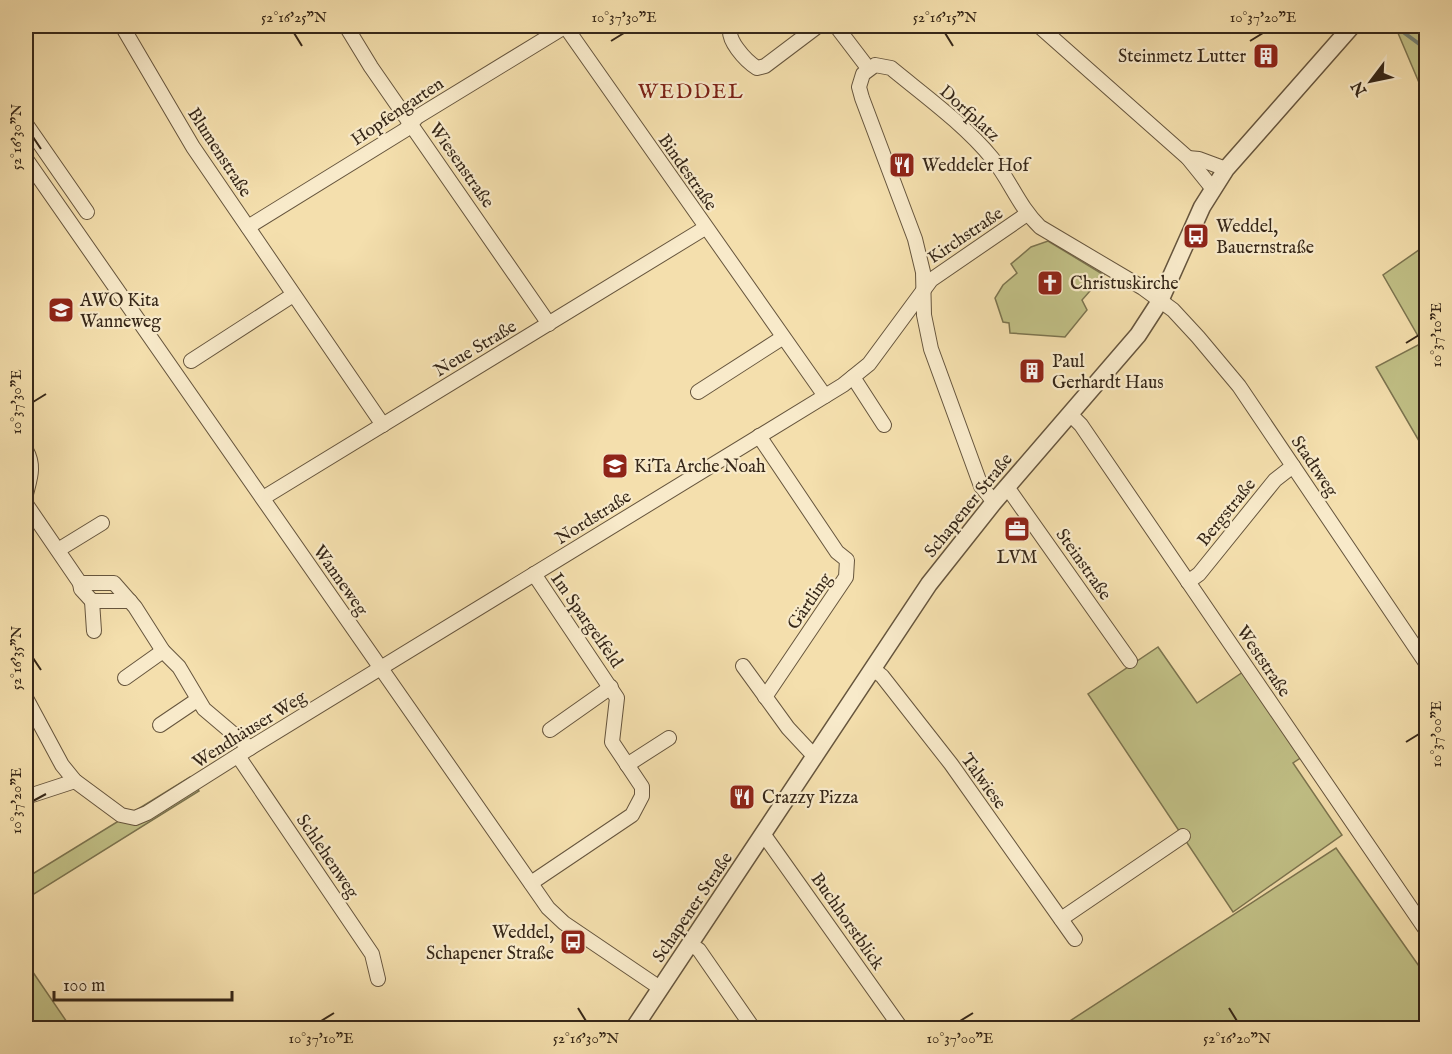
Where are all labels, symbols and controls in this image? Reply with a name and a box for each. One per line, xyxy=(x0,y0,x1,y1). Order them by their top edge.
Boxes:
text: 52°16'25"N xyxy=(261,8,327,27)
text: 10°37'30"E xyxy=(591,8,657,27)
text: 52°16'15"N xyxy=(913,8,977,27)
text: 10°37'20"E xyxy=(1230,8,1296,27)
building icon: Steinmetz Lutter xyxy=(1251,41,1281,71)
place label: Steinmetz Lutter xyxy=(1118,46,1246,69)
north arrow xyxy=(1341,51,1401,111)
street label: Hopfengarten xyxy=(347,73,449,152)
text: N xyxy=(1348,77,1373,100)
district label: WEDDEL xyxy=(638,79,744,106)
street label: Dorfplatz xyxy=(934,81,1004,147)
text: 52°16'30"N xyxy=(7,104,26,170)
street label: Blumenstraße xyxy=(181,104,256,202)
street label: Wiesenstraße xyxy=(423,119,499,213)
street label: Bindestraße xyxy=(652,130,722,216)
restaurant icon: Weddeler Hof xyxy=(887,150,917,180)
place label: Weddeler Hof xyxy=(922,155,1032,178)
street label: Kirchstraße xyxy=(924,203,1008,270)
place label: Weddel, Bauernstraße xyxy=(1216,216,1314,260)
bus stop icon: Weddel, Bauernstraße xyxy=(1181,221,1211,251)
church icon: Christuskirche xyxy=(1035,268,1065,298)
place label: Christuskirche xyxy=(1070,273,1179,296)
place label: AWO Kita Wanneweg xyxy=(79,290,161,334)
school or university icon: AWO Kita Wanneweg xyxy=(46,295,76,325)
text: 10°37'10"E xyxy=(1427,302,1446,368)
street label: Neue Straße xyxy=(430,316,521,383)
place label: Paul Gerhardt Haus xyxy=(1052,351,1164,395)
building icon: Paul Gerhardt Haus xyxy=(1017,356,1047,386)
text: 10°37'30"E xyxy=(7,369,26,435)
street label: Stadtweg xyxy=(1285,432,1343,502)
street label: Schapener Straße xyxy=(920,449,1018,563)
school or university icon: KiTa Arche Noah xyxy=(600,451,630,481)
place label: KiTa Arche Noah xyxy=(634,456,766,479)
street label: Bergstraße xyxy=(1193,474,1262,552)
street label: Nordstraße xyxy=(552,486,636,551)
office icon: LVM xyxy=(1002,514,1032,544)
street label: Steinstraße xyxy=(1050,524,1116,605)
street label: Wanneweg xyxy=(307,541,373,621)
place label: LVM xyxy=(996,547,1038,570)
street label: Im Spargelfeld xyxy=(544,569,627,673)
street label: Gärtling xyxy=(783,569,838,635)
street label: Weststraße xyxy=(1230,622,1295,702)
text: 52°16'35"N xyxy=(7,626,26,690)
street label: Wendhäuser Weg xyxy=(189,686,311,774)
text: 10°37'00"E xyxy=(1427,701,1446,767)
street label: Talwiese xyxy=(955,749,1011,814)
text: 10°37'20"E xyxy=(7,768,26,834)
restaurant icon: Crazzy Pizza xyxy=(727,782,757,812)
place label: Crazzy Pizza xyxy=(762,787,859,810)
street label: Schlehenweg xyxy=(290,810,363,904)
street label: Schapener Straße xyxy=(648,848,739,967)
street label: Buchhorstblick xyxy=(805,869,889,975)
place label: Weddel, Schapener Straße xyxy=(426,922,554,966)
bus stop icon: Weddel, Schapener Straße xyxy=(558,927,588,957)
scale bar xyxy=(54,964,232,1002)
text: 100 m xyxy=(63,975,105,998)
text: 10°37'10"E xyxy=(288,1029,354,1048)
text: 52°16'30"N xyxy=(553,1029,619,1048)
text: 10°37'00"E xyxy=(927,1029,993,1048)
text: 52°16'20"N xyxy=(1203,1029,1271,1048)

